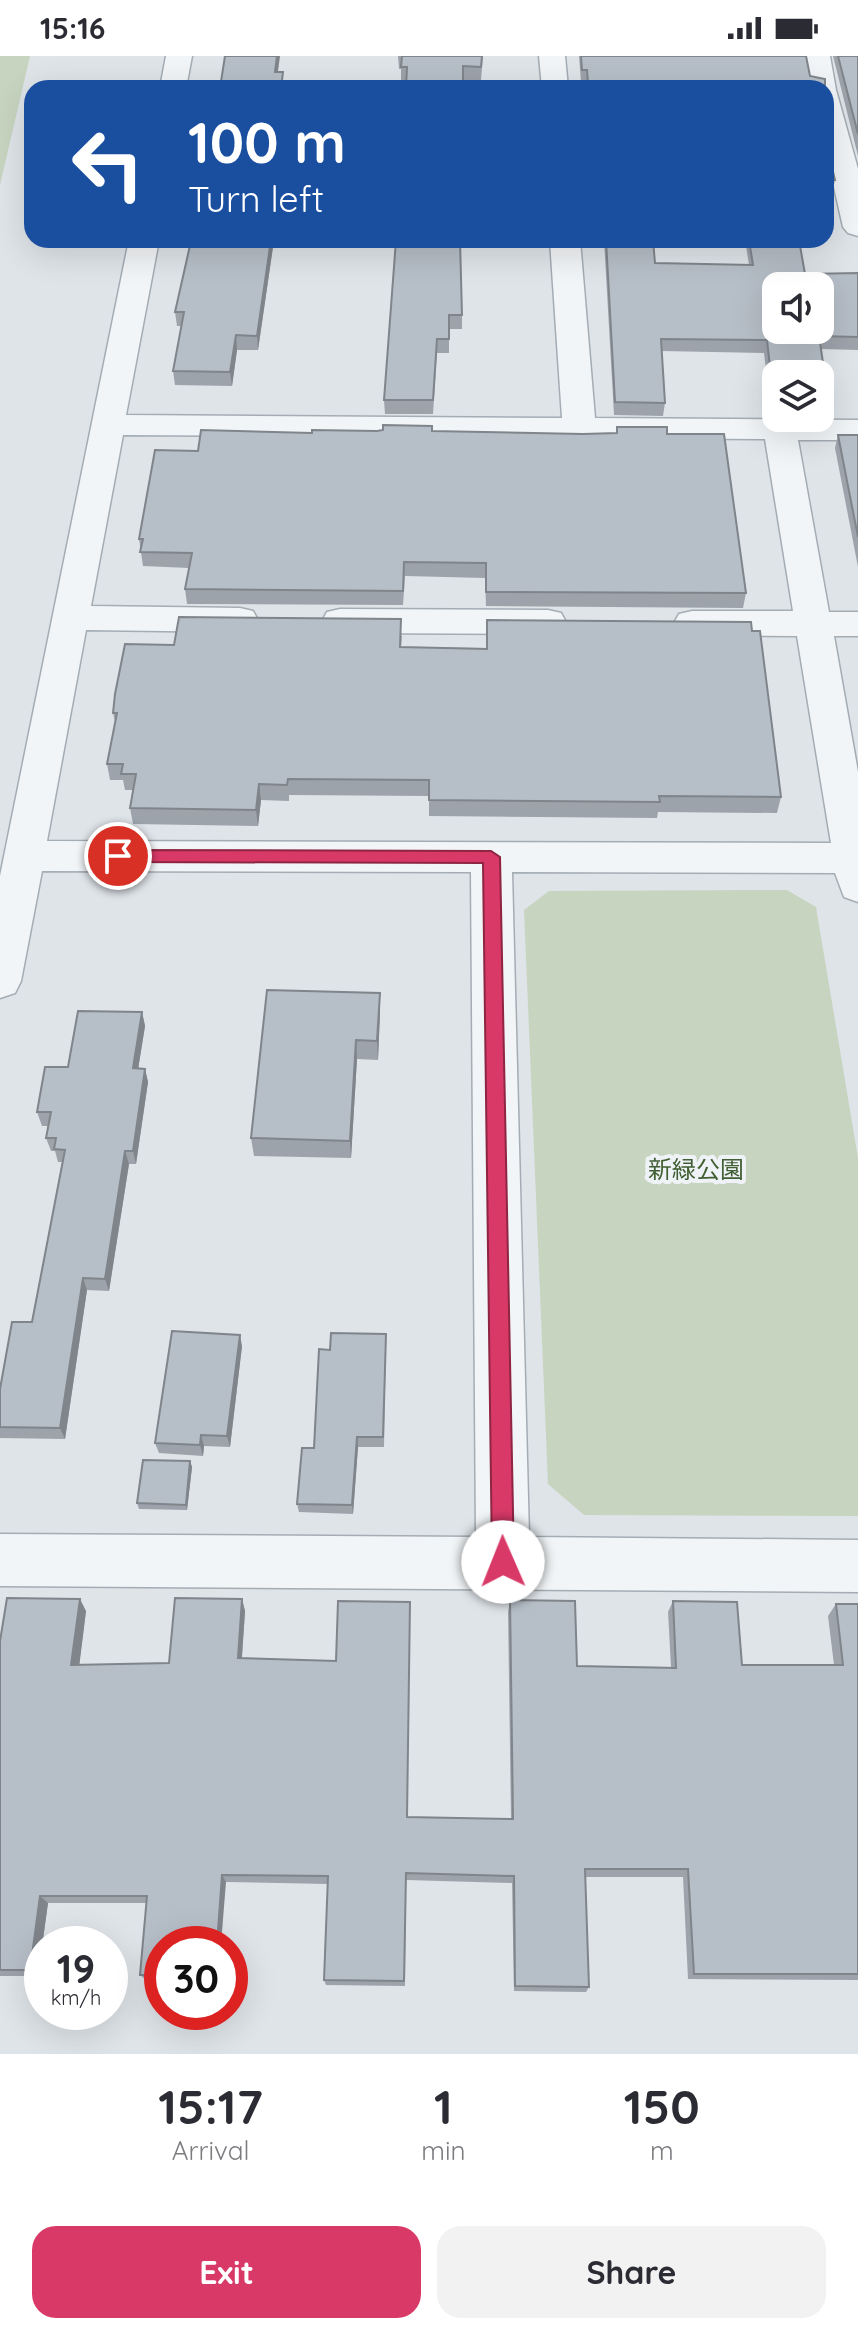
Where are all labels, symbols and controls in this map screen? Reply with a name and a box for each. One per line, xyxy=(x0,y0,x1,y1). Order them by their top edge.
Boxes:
text: 15:16 xyxy=(40,9,105,47)
text: 100 m xyxy=(188,107,346,177)
icon: left xyxy=(56,112,160,216)
text: Turn left xyxy=(188,176,324,221)
map controls xyxy=(762,272,834,432)
button: sound xyxy=(762,272,834,344)
button: layers xyxy=(762,360,834,432)
pin xyxy=(84,822,152,890)
icon: arrive xyxy=(96,834,140,878)
park label: 新緑公園 xyxy=(648,1154,744,1184)
position arrow xyxy=(461,1520,545,1604)
speed limit sign: 30 xyxy=(144,1926,248,2030)
text: 19 xyxy=(57,1943,95,1993)
text: km/h xyxy=(51,1985,101,2010)
text: 15:17 xyxy=(158,2076,263,2136)
text: 1 xyxy=(434,2076,453,2136)
text: 150 xyxy=(624,2076,700,2136)
text: Arrival xyxy=(172,2134,250,2167)
text: min xyxy=(421,2134,465,2167)
text: m xyxy=(650,2134,674,2167)
button: Exit xyxy=(32,2226,421,2318)
button: Share xyxy=(437,2226,826,2318)

